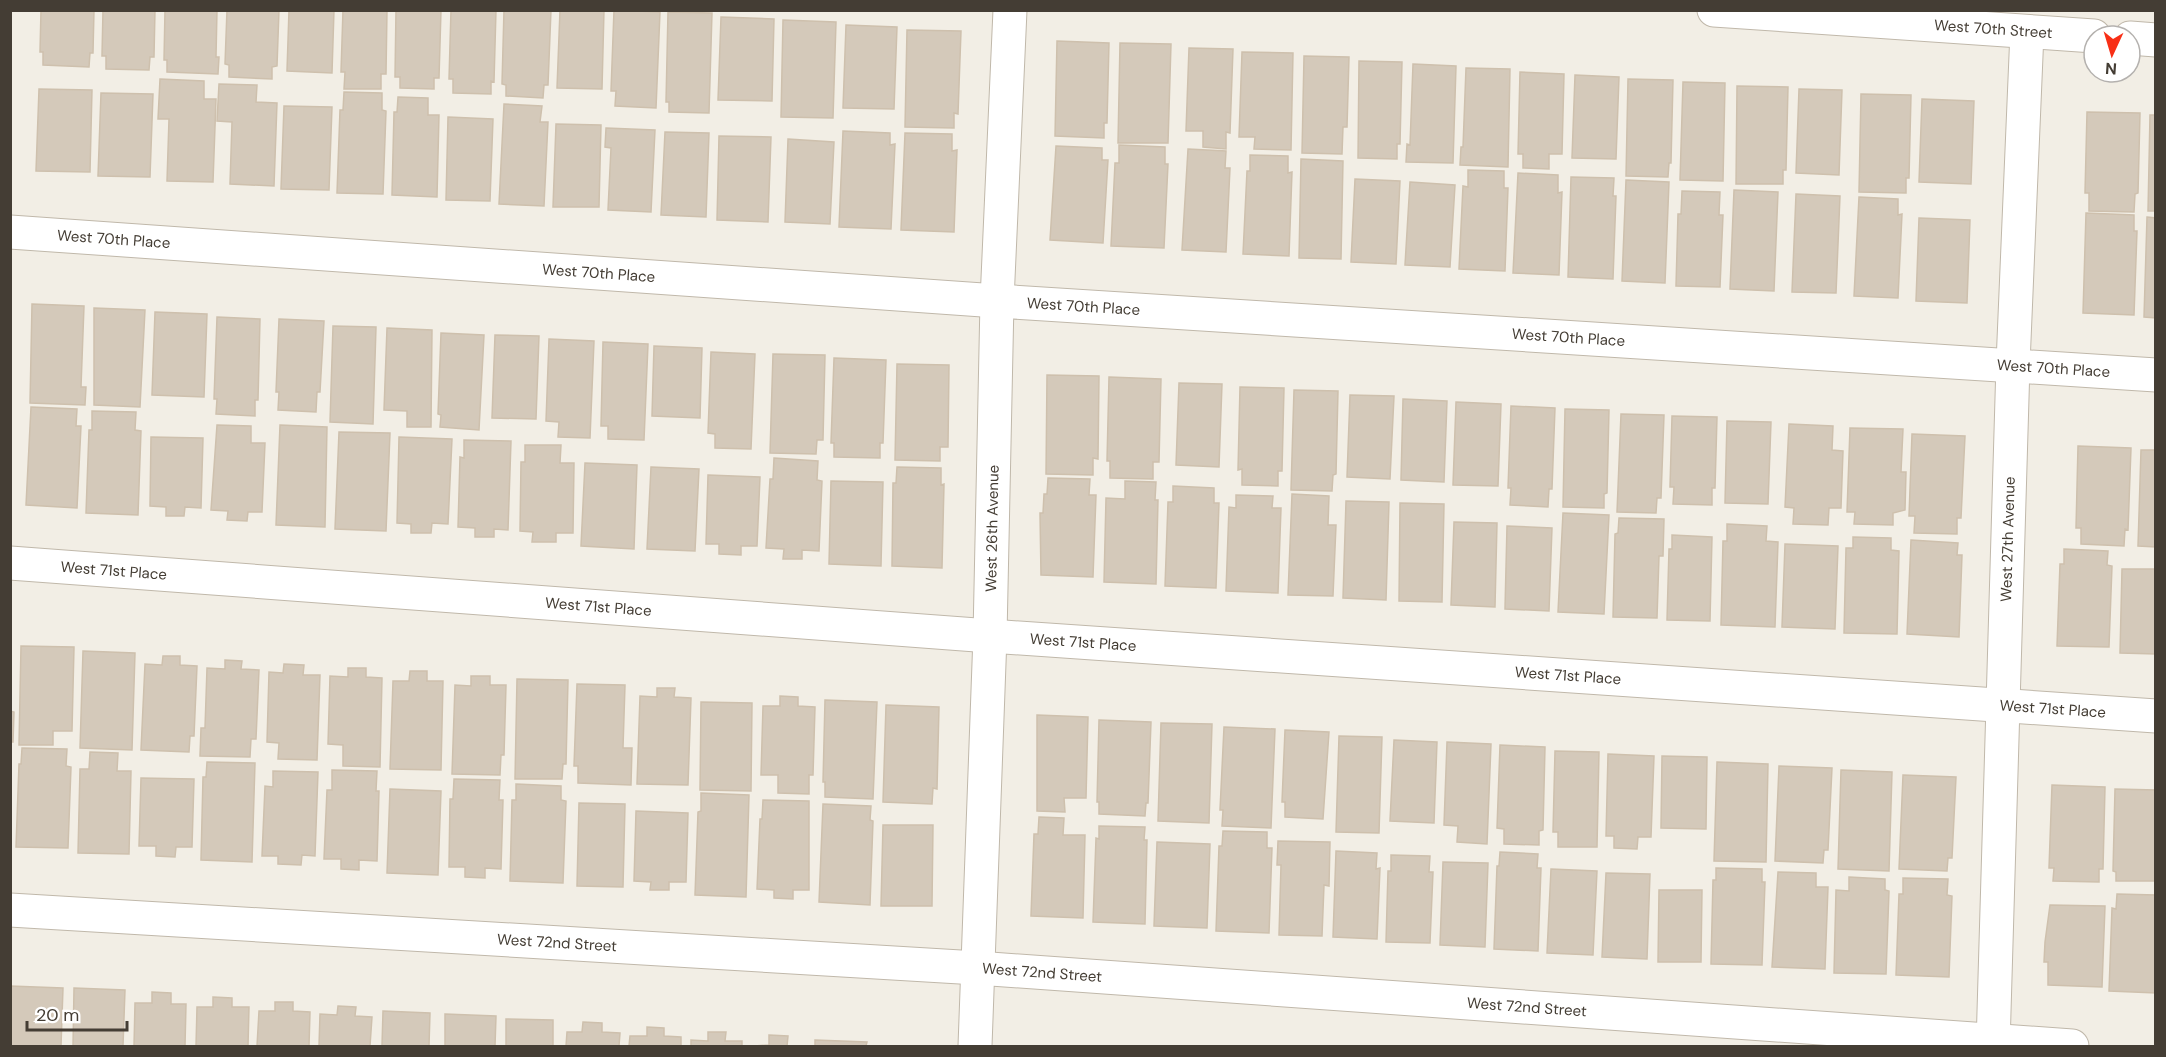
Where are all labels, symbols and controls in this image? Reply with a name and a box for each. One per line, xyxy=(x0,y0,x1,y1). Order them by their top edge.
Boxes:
street label: West 70th Street xyxy=(1934,15,2053,43)
north arrow xyxy=(2082,24,2142,84)
text: N xyxy=(2104,58,2118,79)
street label: West 70th Place xyxy=(57,225,171,253)
street label: West 70th Place xyxy=(541,259,656,287)
street label: West 70th Place xyxy=(1026,293,1141,320)
street label: West 70th Place xyxy=(1511,324,1626,351)
street label: West 70th Place xyxy=(1996,355,2111,382)
street label: West 26th Avenue xyxy=(981,465,1004,592)
street label: West 27th Avenue xyxy=(1996,476,2020,602)
street label: West 71st Place xyxy=(60,557,168,585)
street label: West 71st Place xyxy=(544,593,652,621)
street label: West 71st Place xyxy=(1029,629,1137,656)
street label: West 71st Place xyxy=(1514,662,1622,689)
street label: West 71st Place xyxy=(1999,695,2107,723)
street label: West 72nd Street xyxy=(496,929,618,956)
street label: West 72nd Street xyxy=(981,958,1103,987)
street label: West 72nd Street xyxy=(1466,993,1588,1021)
scale bar xyxy=(27,994,128,1032)
text: 20 m xyxy=(36,1003,79,1027)

